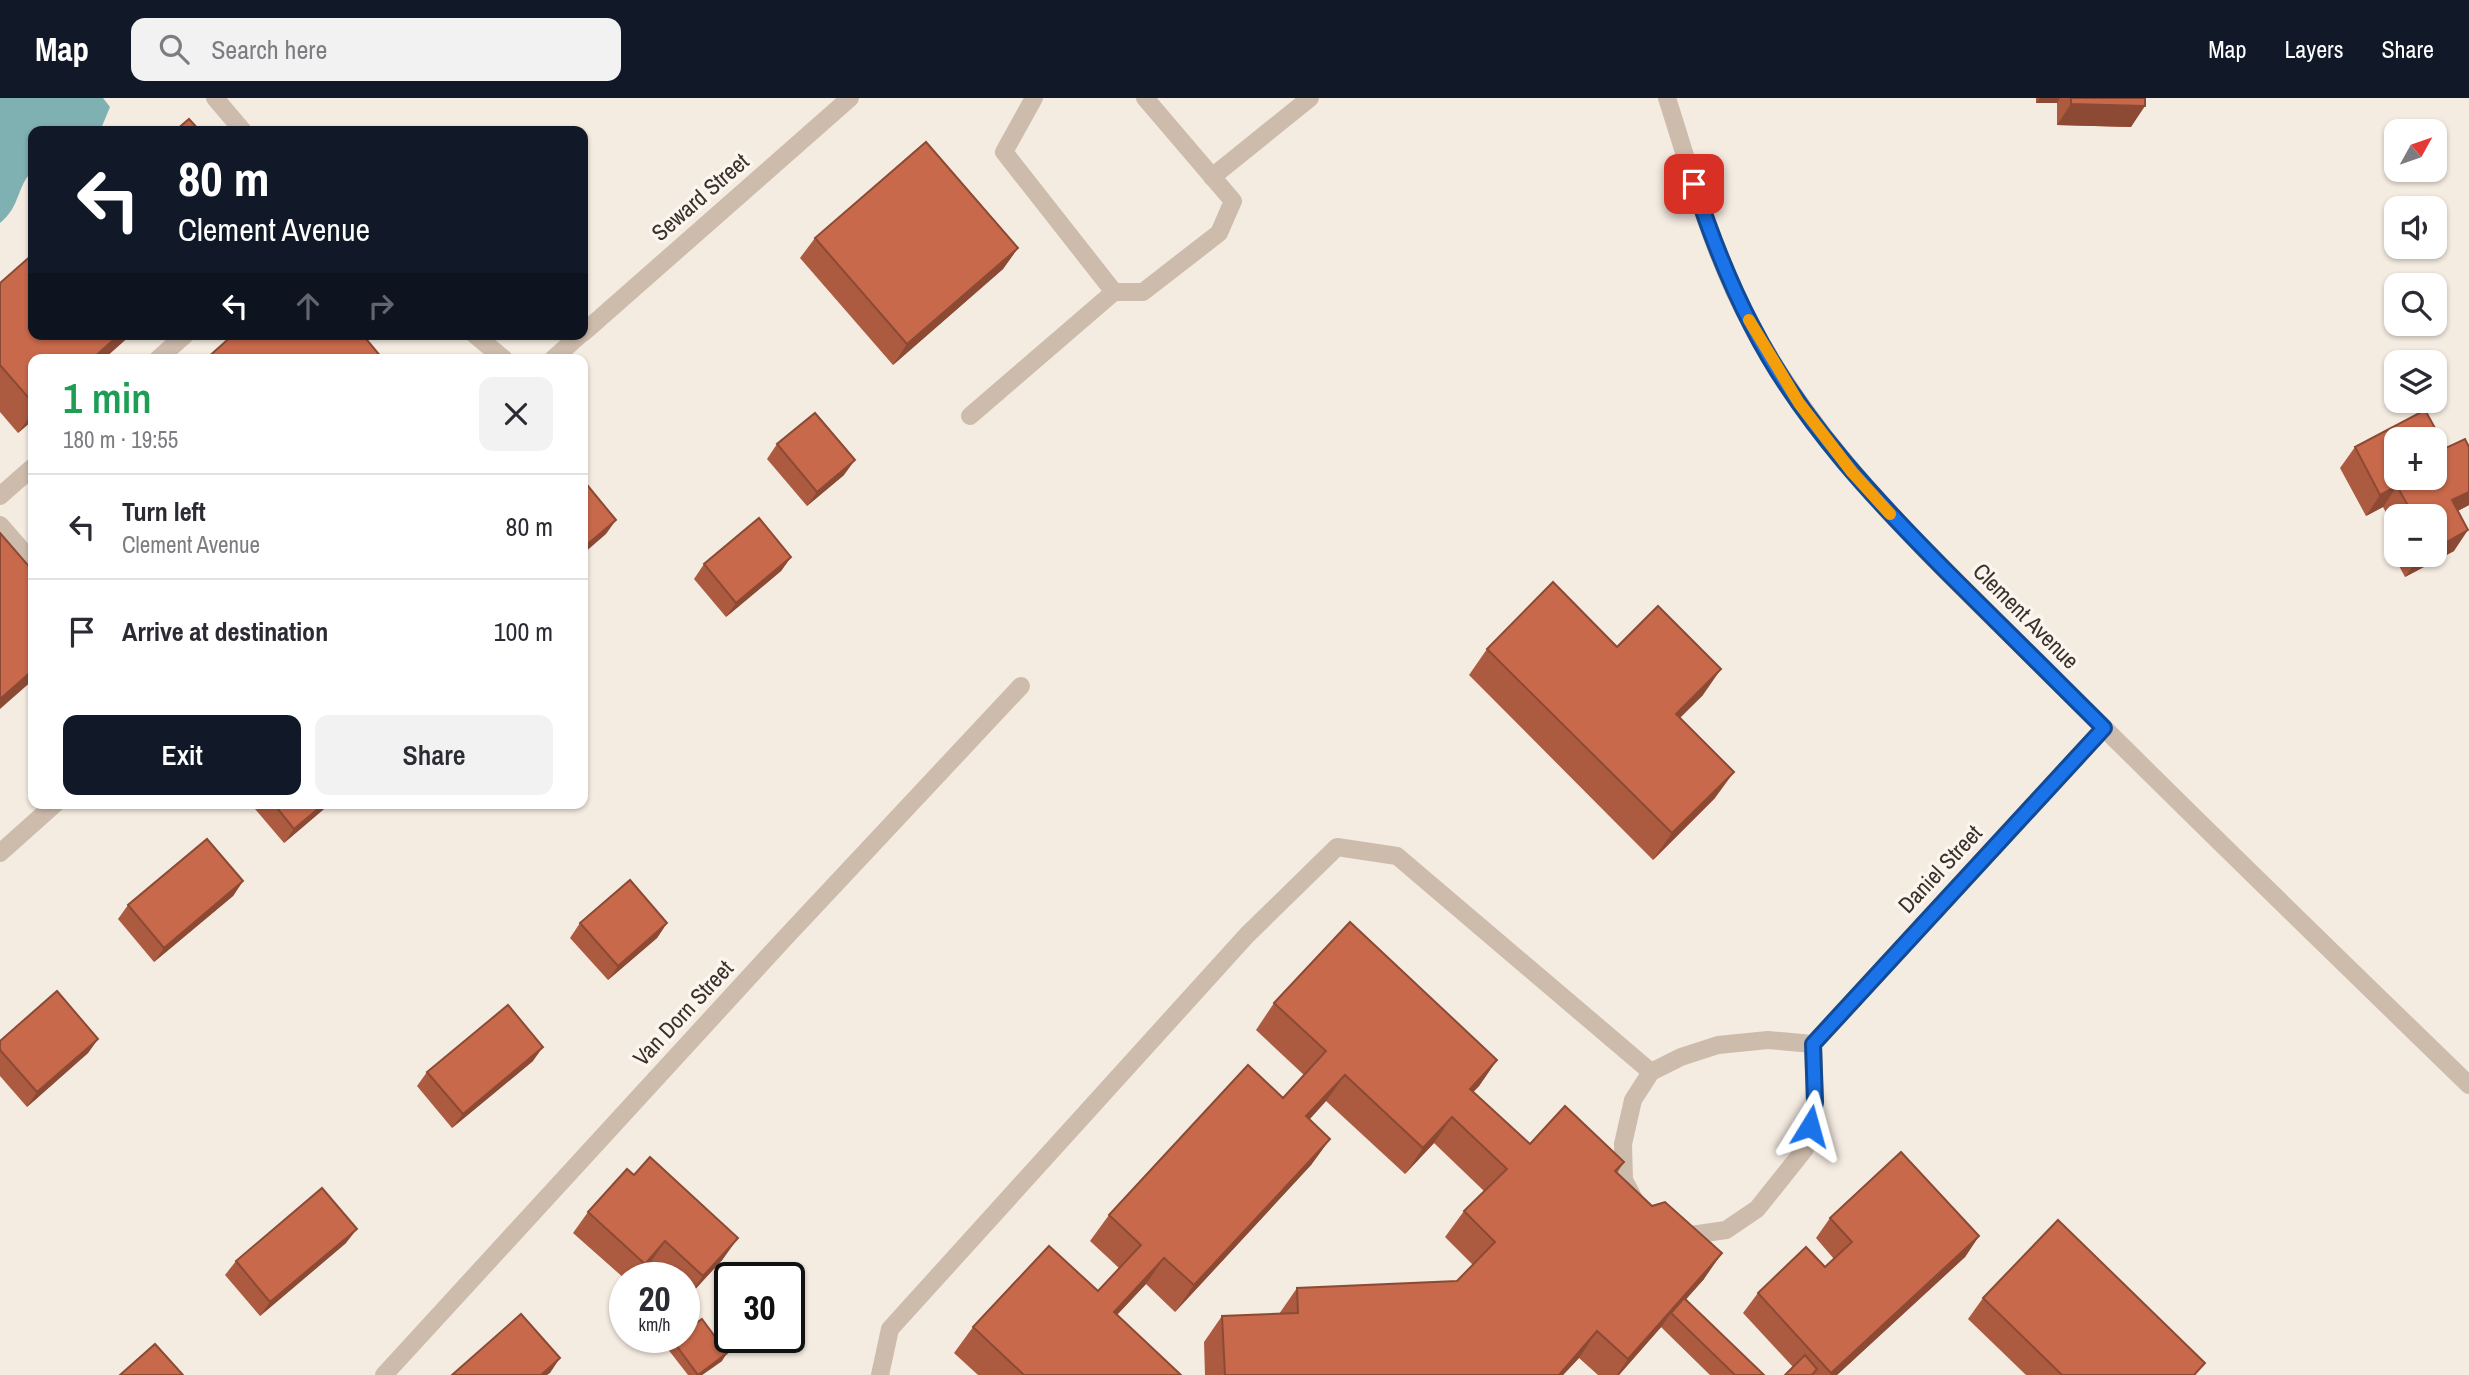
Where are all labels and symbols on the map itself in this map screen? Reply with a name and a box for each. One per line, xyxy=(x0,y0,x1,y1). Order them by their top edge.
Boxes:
north arrow xyxy=(2384,119,2446,182)
street label: Seward Street xyxy=(644,146,755,248)
pin xyxy=(1664,154,1724,214)
street label: Clement Avenue xyxy=(1967,556,2086,675)
street label: Daniel Street xyxy=(1891,818,1989,919)
street label: Van Dorn Street xyxy=(626,953,740,1072)
position arrow xyxy=(1773,1089,1847,1163)
speed limit sign: 30 xyxy=(714,1262,805,1353)

